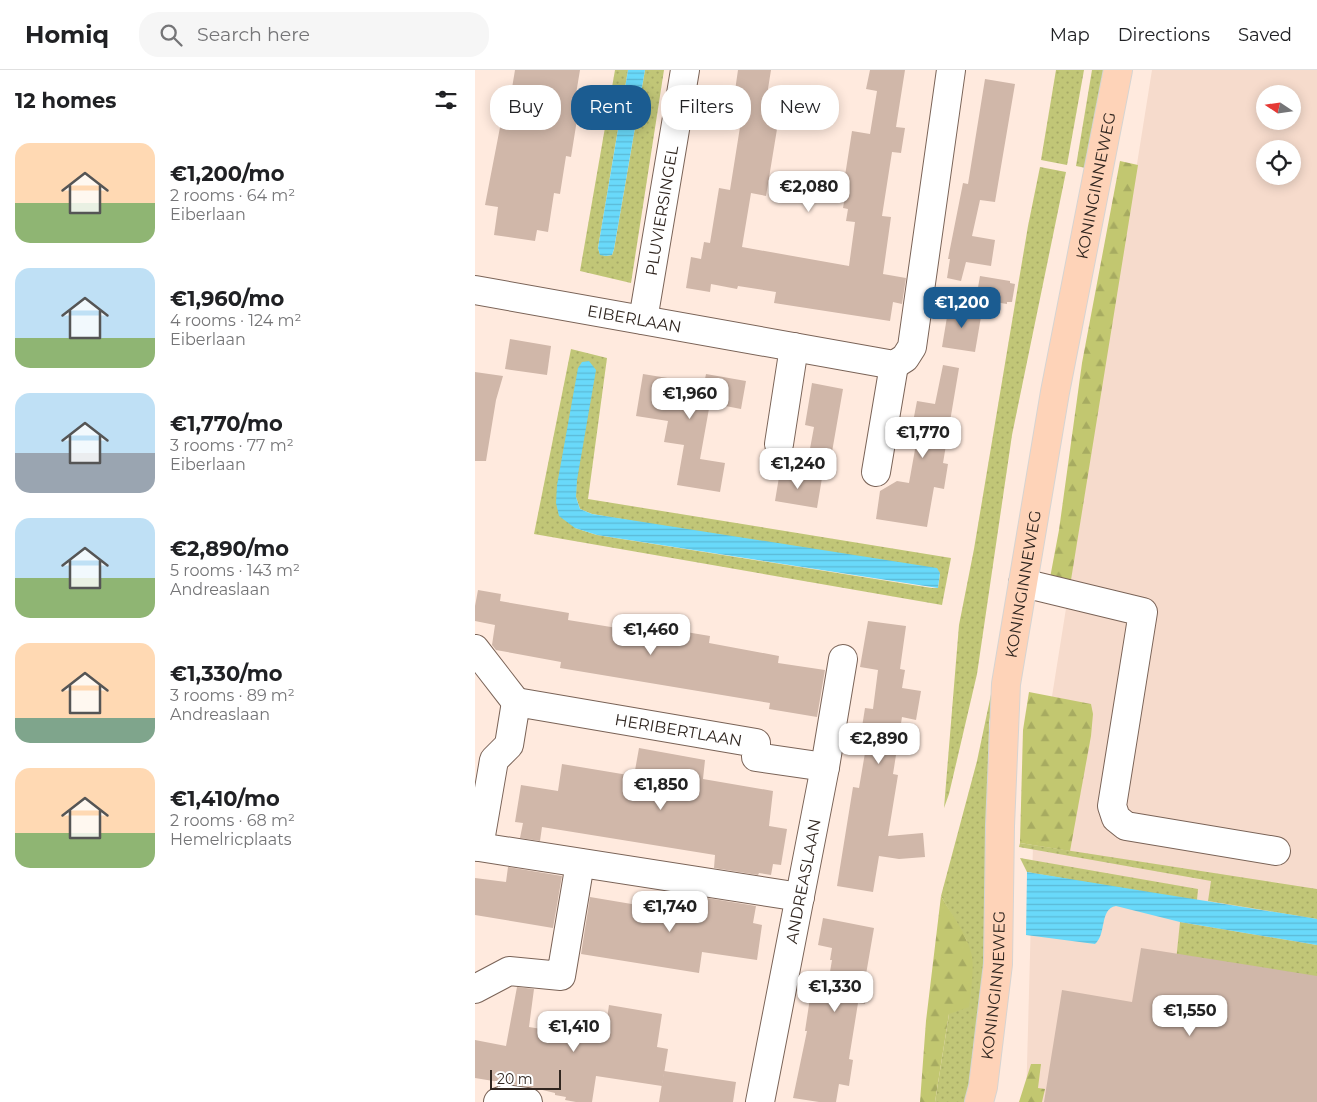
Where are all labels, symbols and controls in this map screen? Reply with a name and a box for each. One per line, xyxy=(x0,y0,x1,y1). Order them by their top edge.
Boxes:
search box xyxy=(139,12,489,57)
text: Homiq xyxy=(25,20,109,49)
icon: search xyxy=(157,21,185,49)
text: Search here xyxy=(197,23,310,46)
text: Map xyxy=(1050,24,1090,46)
text: Directions xyxy=(1118,24,1210,46)
text: Saved xyxy=(1238,24,1292,46)
chip: Buy xyxy=(490,85,561,130)
chip: Rent xyxy=(571,85,651,130)
chip: Filters xyxy=(661,85,751,130)
chip: New xyxy=(761,85,839,130)
north arrow xyxy=(1256,85,1301,130)
map controls xyxy=(1256,85,1301,185)
icon: filters xyxy=(432,86,460,114)
text: 12 homes xyxy=(15,88,116,113)
street label: KONINGINNEWEG xyxy=(1072,111,1120,261)
button: locate xyxy=(1256,140,1301,185)
street label: PLUVIERSINGEL xyxy=(642,144,682,277)
text: €1,200/mo xyxy=(170,161,284,186)
icon: home xyxy=(55,163,115,223)
pin: €2,080 xyxy=(768,170,850,213)
text: €2,080 xyxy=(780,177,838,196)
text: 2 rooms · 64 m² xyxy=(170,186,295,205)
text: Eiberlaan xyxy=(170,205,246,224)
text: €1,960/mo xyxy=(170,286,284,311)
pin: €1,200 xyxy=(921,286,1003,329)
icon: home xyxy=(55,288,115,348)
text: €1,200 xyxy=(935,293,989,312)
street label: EIBERLAAN xyxy=(586,301,683,337)
text: 4 rooms · 124 m² xyxy=(170,311,301,330)
text: Eiberlaan xyxy=(170,330,246,349)
pin: €1,960 xyxy=(649,378,731,420)
text: €1,960 xyxy=(663,384,717,403)
text: €1,770/mo xyxy=(170,411,283,436)
icon: home xyxy=(55,413,115,473)
pin: €1,770 xyxy=(882,416,964,459)
text: €1,770 xyxy=(896,423,950,442)
text: 3 rooms · 77 m² xyxy=(170,436,294,455)
pin: €1,240 xyxy=(757,448,839,490)
text: €1,240 xyxy=(771,454,825,473)
text: Eiberlaan xyxy=(170,455,246,474)
street label: KONINGINNEWEG xyxy=(1002,509,1045,659)
text: €2,890/mo xyxy=(170,536,289,561)
icon: home xyxy=(55,538,115,598)
text: 5 rooms · 143 m² xyxy=(170,561,300,580)
text: Andreaslaan xyxy=(170,580,270,599)
pin: €1,460 xyxy=(610,614,692,656)
text: €1,460 xyxy=(623,620,679,639)
text: €1,330/mo xyxy=(170,661,283,686)
icon: home xyxy=(55,663,115,723)
text: 3 rooms · 89 m² xyxy=(170,686,295,705)
text: Andreaslaan xyxy=(170,705,270,724)
street label: HERIBERTLAAN xyxy=(613,710,744,751)
pin: €2,890 xyxy=(838,722,920,765)
text: €2,890 xyxy=(850,729,908,748)
pin: €1,850 xyxy=(620,768,702,811)
text: €1,850 xyxy=(634,775,688,794)
text: €1,410/mo xyxy=(170,786,280,811)
icon: home xyxy=(55,788,115,848)
text: 2 rooms · 68 m² xyxy=(170,811,295,830)
street label: ANDREASLAAN xyxy=(782,817,825,945)
text: Hemelricplaats xyxy=(170,830,292,849)
pin: €1,740 xyxy=(629,890,711,933)
text: €1,740 xyxy=(643,897,697,916)
street label: KONINGINNEWEG xyxy=(977,911,1009,1061)
pin: €1,330 xyxy=(794,970,876,1013)
text: €1,330 xyxy=(808,977,862,996)
pin: €1,550 xyxy=(1149,994,1231,1037)
text: €1,550 xyxy=(1163,1001,1217,1020)
pin: €1,410 xyxy=(533,1010,615,1053)
text: €1,410 xyxy=(548,1017,600,1036)
scale bar xyxy=(490,1067,561,1090)
text: 20 m xyxy=(497,1070,533,1088)

